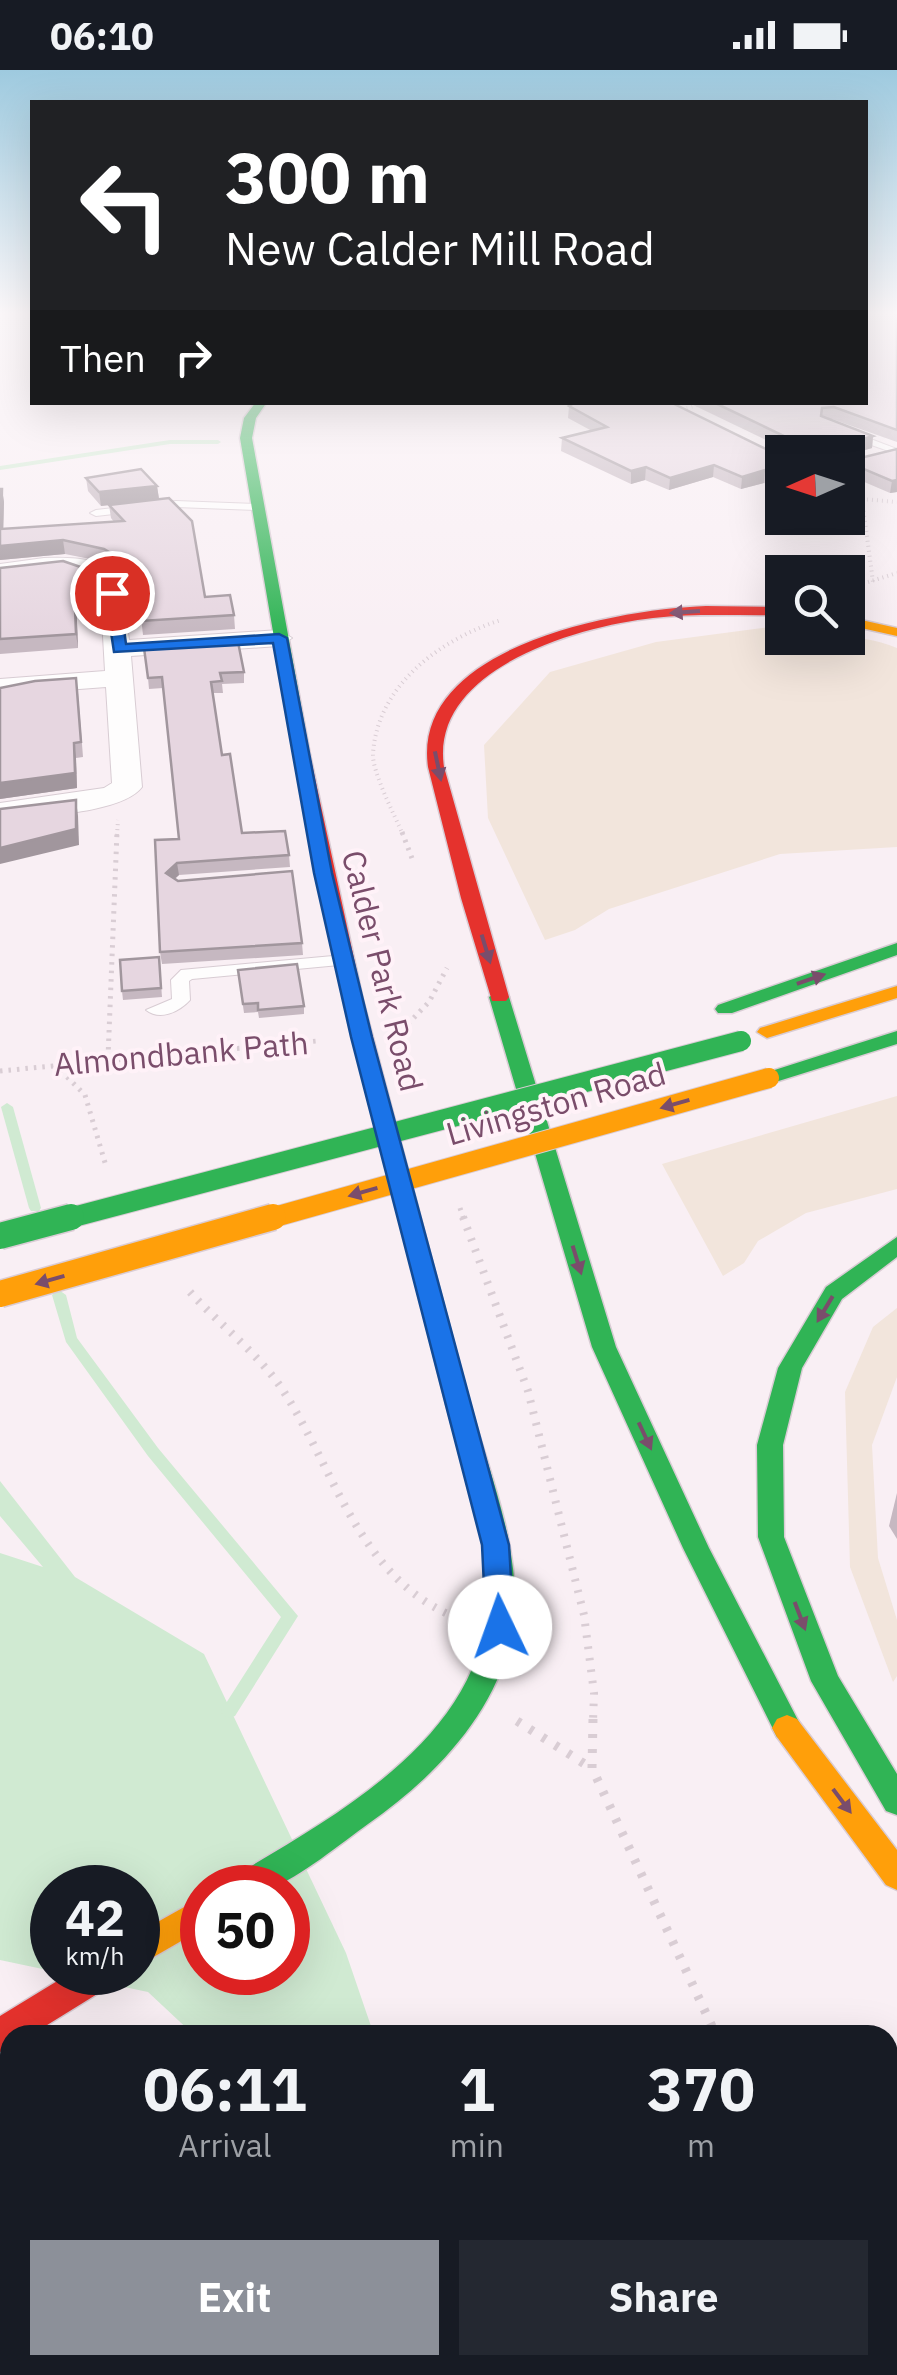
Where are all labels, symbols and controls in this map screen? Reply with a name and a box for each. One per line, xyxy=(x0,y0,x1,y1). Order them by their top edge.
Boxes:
text: 06:10 xyxy=(50,11,154,60)
text: 300 m xyxy=(225,131,430,222)
icon: left xyxy=(60,140,190,270)
text: New Calder Mill Road xyxy=(225,219,655,277)
icon: right xyxy=(166,330,221,385)
text: Then xyxy=(60,333,146,382)
north arrow xyxy=(765,435,865,535)
map controls xyxy=(765,435,865,655)
pin xyxy=(70,551,155,636)
button: search xyxy=(765,555,865,655)
icon: arrive xyxy=(85,566,140,621)
one-way arrow xyxy=(669,604,701,620)
one-way arrow xyxy=(430,751,446,782)
street label: Calder Park Road xyxy=(333,846,433,1096)
one-way arrow xyxy=(479,934,494,964)
one-way arrow xyxy=(796,971,826,986)
street label: Almondbank Path xyxy=(52,1021,310,1085)
street label: Livingston Road xyxy=(441,1052,670,1154)
one-way arrow xyxy=(660,1097,691,1113)
one-way arrow xyxy=(347,1185,377,1200)
one-way arrow xyxy=(570,1246,585,1276)
one-way arrow xyxy=(34,1272,65,1288)
one-way arrow xyxy=(817,1295,834,1323)
one-way arrow xyxy=(636,1422,653,1451)
position arrow xyxy=(448,1575,552,1679)
one-way arrow xyxy=(793,1602,808,1632)
one-way arrow xyxy=(831,1788,851,1814)
speed limit sign: 50 xyxy=(180,1865,310,1995)
text: 42 xyxy=(65,1885,125,1950)
text: km/h xyxy=(66,1939,124,1972)
text: 06:11 xyxy=(143,2049,307,2128)
text: 1 xyxy=(459,2049,495,2128)
text: 370 xyxy=(647,2049,755,2128)
text: Arrival xyxy=(178,2124,272,2166)
text: min xyxy=(450,2124,504,2166)
text: m xyxy=(687,2124,715,2166)
button: Exit xyxy=(30,2240,439,2355)
button: Share xyxy=(459,2240,868,2355)

